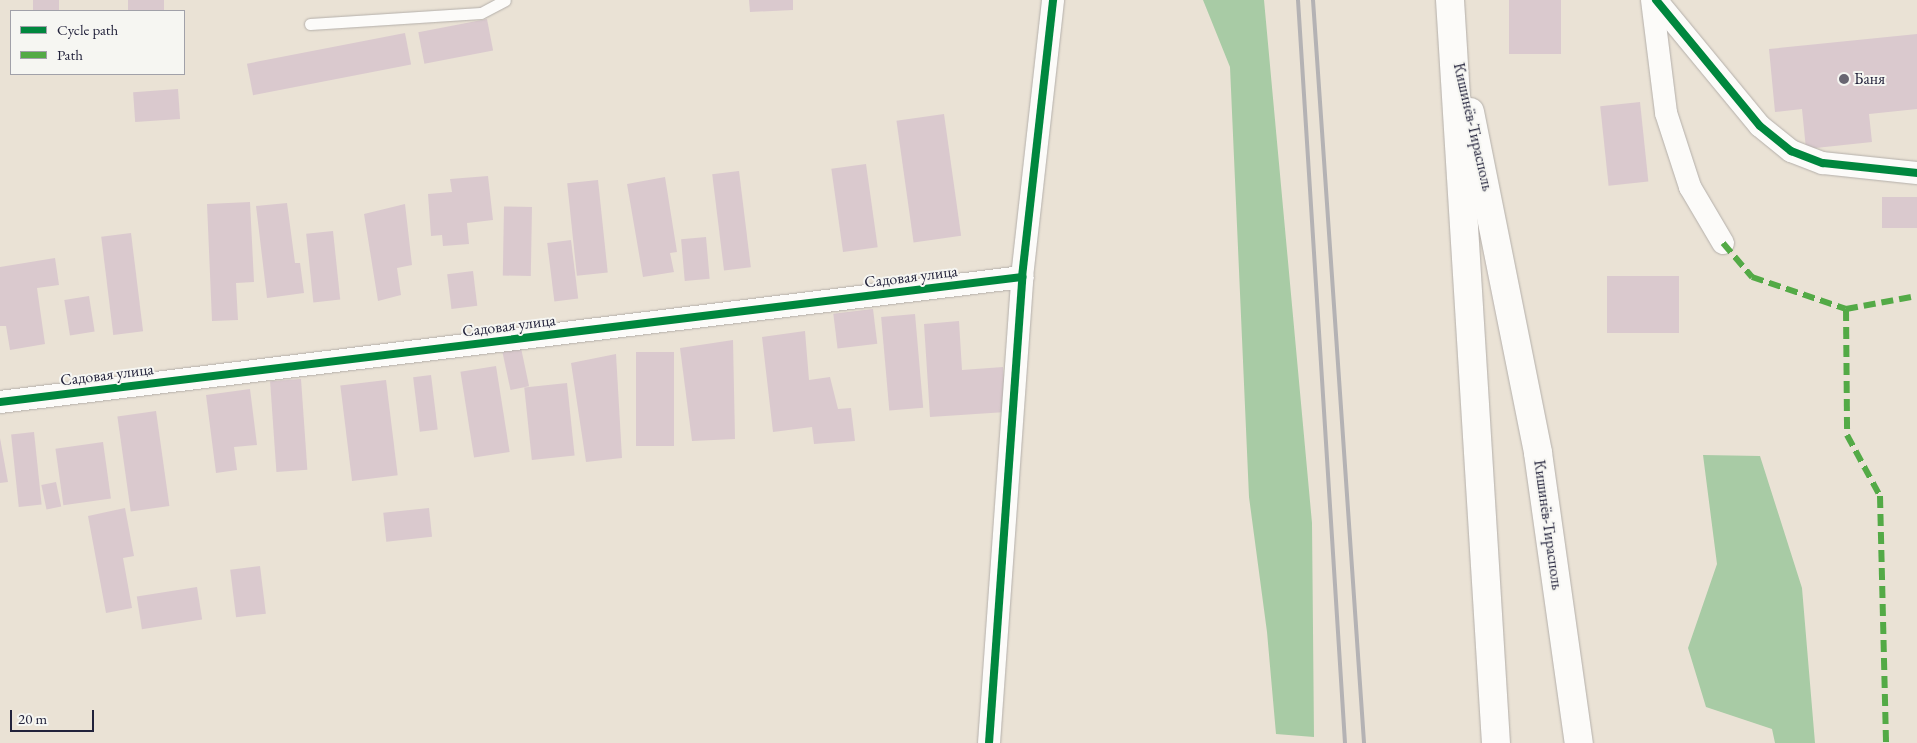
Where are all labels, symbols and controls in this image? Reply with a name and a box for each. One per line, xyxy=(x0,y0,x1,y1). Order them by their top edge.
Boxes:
legend xyxy=(10,10,185,75)
text: Cycle path xyxy=(57,20,118,39)
text: Path xyxy=(57,45,83,64)
street label: Кишинёв-Тирасполь xyxy=(1449,61,1497,193)
place label: Баня xyxy=(1854,69,1885,89)
marker: Баня xyxy=(1838,73,1850,85)
street label: Садовая улица xyxy=(863,262,959,292)
street label: Садовая улица xyxy=(461,311,557,341)
street label: Садовая улица xyxy=(59,360,155,390)
street label: Кишинёв-Тирасполь xyxy=(1529,459,1567,591)
scale bar xyxy=(12,700,96,732)
text: 20 m xyxy=(18,709,47,728)

